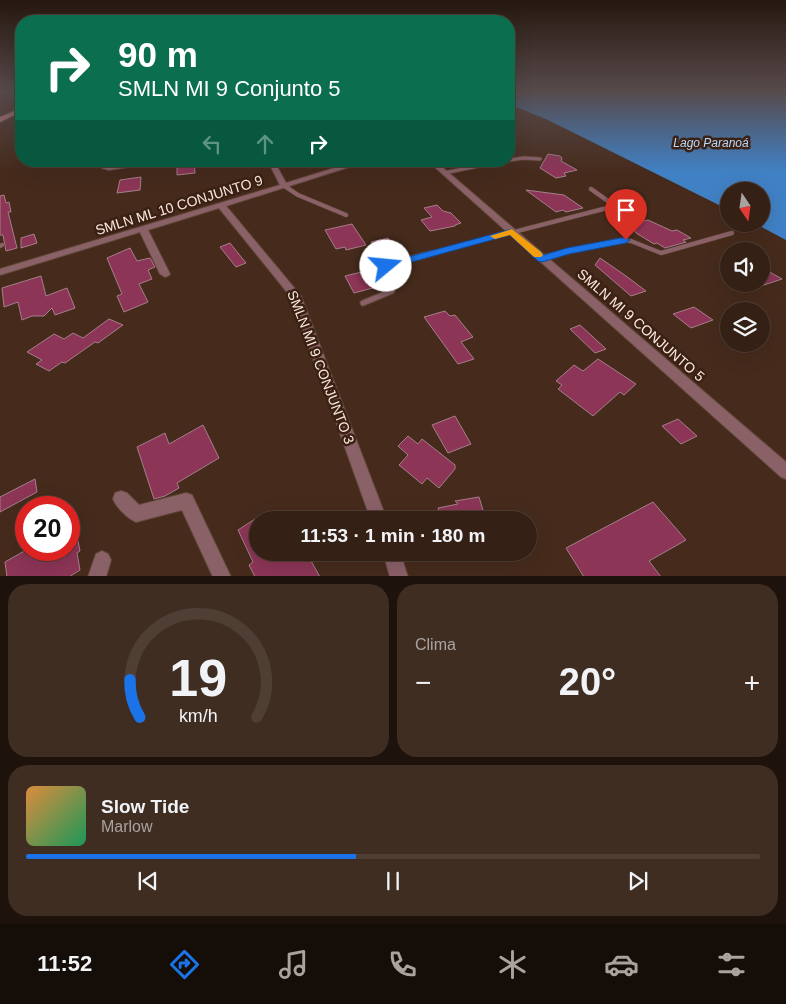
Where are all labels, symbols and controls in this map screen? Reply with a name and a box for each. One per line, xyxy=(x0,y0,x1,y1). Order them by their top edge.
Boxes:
icon: right xyxy=(35,35,100,100)
text: 90 m xyxy=(118,35,198,74)
text: SMLN MI 9 Conjunto 5 xyxy=(118,76,341,101)
icon: left xyxy=(198,130,226,158)
icon: ahead xyxy=(251,130,279,158)
icon: right xyxy=(304,130,332,158)
water label: Lago Paranoá xyxy=(673,136,749,150)
street label: SMLN ML 10 CONJUNTO 9 xyxy=(93,172,265,238)
north arrow xyxy=(720,182,770,232)
map controls xyxy=(720,182,770,352)
pin xyxy=(605,189,647,240)
icon: arrive xyxy=(612,196,640,224)
position arrow xyxy=(359,239,411,291)
button: sound xyxy=(720,242,770,292)
street label: SMLN MI 9 CONJUNTO 5 xyxy=(574,265,708,385)
street label: SMLN MI 9 CONJUNTO 3 xyxy=(284,288,358,446)
button: layers xyxy=(720,302,770,352)
speed limit sign: 20 xyxy=(15,496,80,561)
text: 11:53 · 1 min · 180 m xyxy=(301,525,485,546)
text: Clima xyxy=(415,636,456,653)
text: 19 xyxy=(170,649,227,707)
text: 20° xyxy=(559,661,616,703)
text: − xyxy=(415,667,431,698)
text: + xyxy=(744,667,760,698)
text: km/h xyxy=(179,706,218,726)
text: Slow Tide xyxy=(101,796,189,817)
text: Marlow xyxy=(101,818,153,835)
icon: previous xyxy=(134,867,162,895)
icon: pause xyxy=(379,867,407,895)
icon: next xyxy=(624,867,652,895)
icon: directions xyxy=(167,947,202,982)
icon: music xyxy=(276,947,311,982)
icon: phone xyxy=(385,947,420,982)
icon: climate xyxy=(495,947,530,982)
icon: car xyxy=(604,947,639,982)
icon: filters xyxy=(714,947,749,982)
text: 11:52 xyxy=(37,951,92,976)

